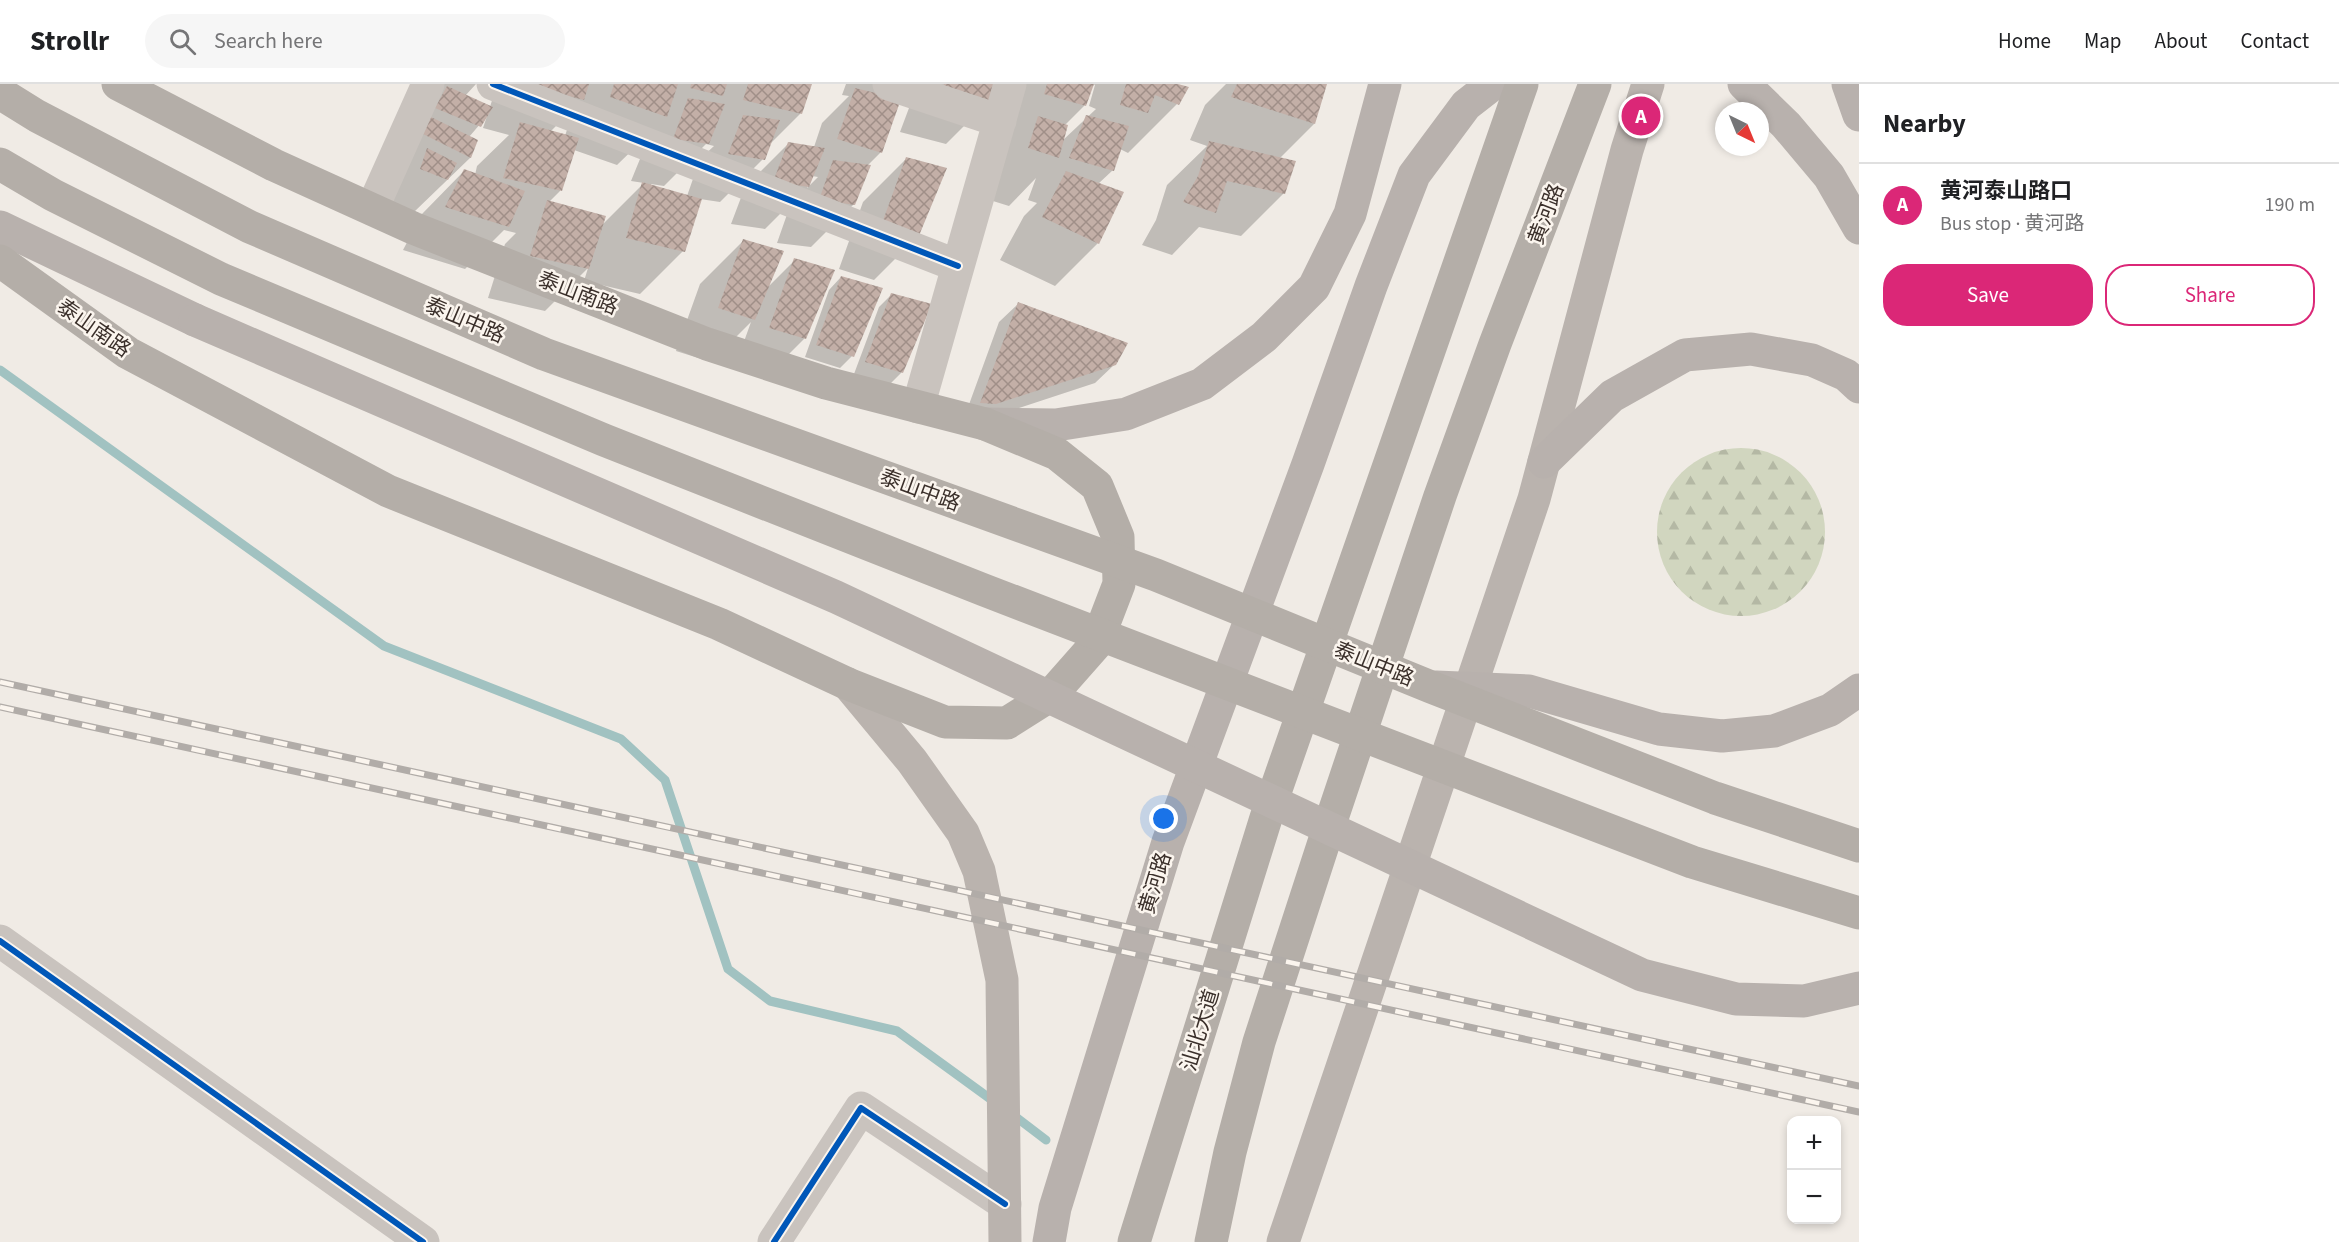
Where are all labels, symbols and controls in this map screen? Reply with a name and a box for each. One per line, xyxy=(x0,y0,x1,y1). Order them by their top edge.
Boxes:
search box xyxy=(145,14,565,68)
text: Strollr xyxy=(30,21,109,61)
icon: search xyxy=(166,25,199,58)
text: Search here xyxy=(214,25,323,57)
text: Home xyxy=(1998,26,2051,56)
text: Map xyxy=(2084,26,2122,56)
text: About xyxy=(2155,26,2207,56)
text: Contact xyxy=(2240,26,2309,56)
pin: A xyxy=(1622,93,1660,138)
north arrow xyxy=(1715,102,1769,156)
text: Nearby xyxy=(1883,105,1966,142)
text: 黄河泰山路口 xyxy=(1940,175,2072,207)
street label: 黄河路 xyxy=(1521,179,1571,249)
text: A xyxy=(1897,191,1908,219)
text: 190 m xyxy=(2265,191,2315,219)
text: Bus stop · 黄河路 xyxy=(1940,210,2084,238)
street label: 泰山南路 xyxy=(533,264,623,322)
button: Save xyxy=(1883,264,2093,326)
button: Share xyxy=(2105,264,2315,326)
street label: 泰山中路 xyxy=(420,290,510,350)
street label: 泰山南路 xyxy=(51,292,137,364)
street label: 泰山中路 xyxy=(875,462,965,518)
street label: 泰山中路 xyxy=(1329,634,1419,694)
your location xyxy=(1149,804,1178,833)
street label: 黄河路 xyxy=(1131,848,1179,918)
street label: 汕北大道 xyxy=(1173,985,1227,1075)
map controls xyxy=(1787,1116,1841,1224)
button: + xyxy=(1787,1116,1841,1170)
button: − xyxy=(1787,1170,1841,1224)

